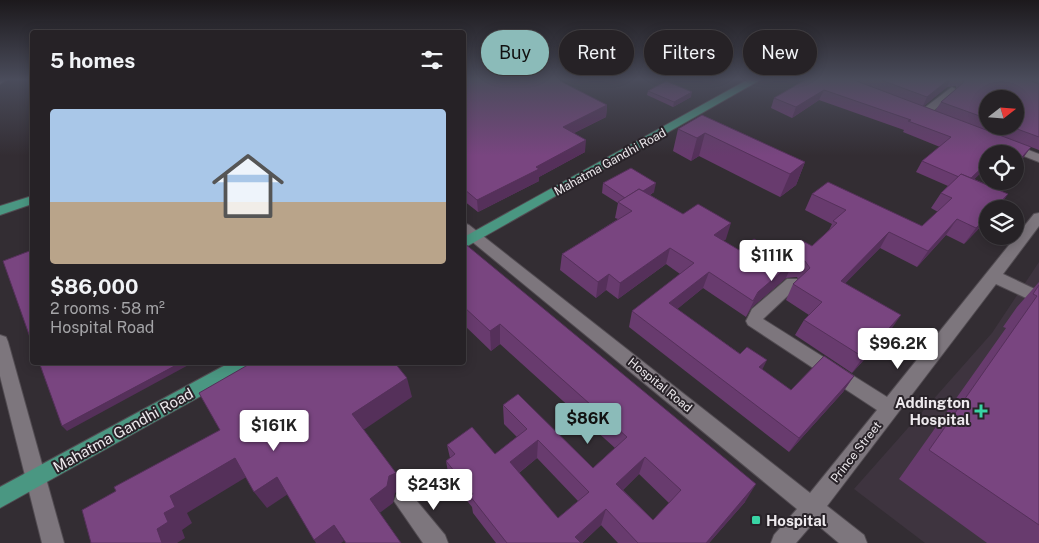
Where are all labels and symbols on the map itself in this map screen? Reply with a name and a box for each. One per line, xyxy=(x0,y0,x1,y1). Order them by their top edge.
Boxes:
north arrow xyxy=(979,90,1024,135)
street label: Mahatma Gandhi Road xyxy=(552,125,668,199)
pin: $111K xyxy=(737,240,807,282)
pin: $96.2K xyxy=(857,328,939,370)
street label: Hospital Road xyxy=(625,355,695,415)
street label: Mahatma Gandhi Road xyxy=(50,384,196,476)
place label: Addington Hospital xyxy=(895,394,970,428)
pin: $86K xyxy=(558,402,618,445)
marker: Addington Hospital xyxy=(974,404,988,418)
pin: $161K xyxy=(239,410,309,452)
street label: Prince Street xyxy=(828,418,884,485)
pin: $243K xyxy=(399,468,469,511)
place label: Hospital xyxy=(766,512,827,529)
marker: Hospital xyxy=(750,514,762,526)

